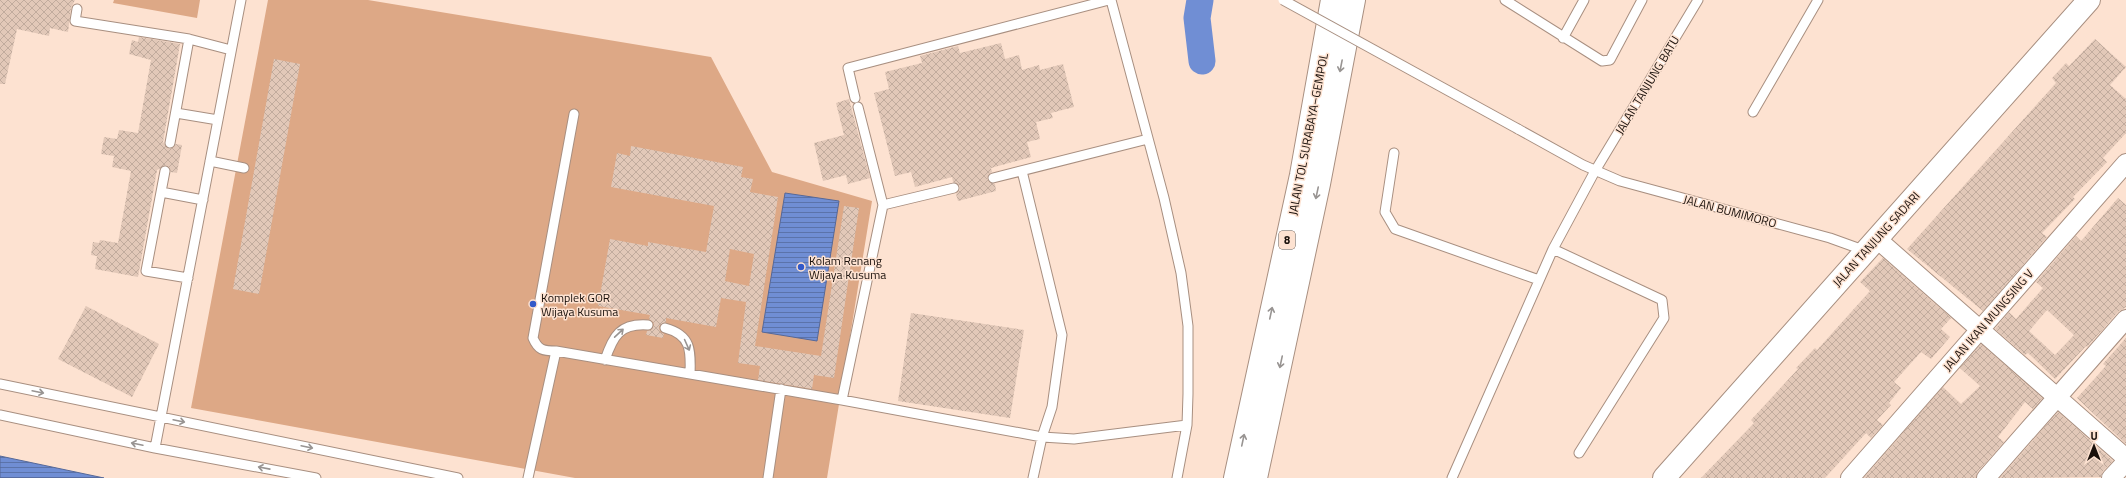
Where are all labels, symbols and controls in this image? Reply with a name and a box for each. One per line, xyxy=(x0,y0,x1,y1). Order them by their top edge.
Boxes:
street label: JALAN TANJUNG BATU xyxy=(1610,32,1684,138)
street label: JALAN TOL SURABAYA–GEMPOL xyxy=(1283,51,1333,217)
one-way arrow xyxy=(1337,59,1345,72)
one-way arrow xyxy=(1312,187,1320,200)
street label: JALAN TANJUNG SADARI xyxy=(1828,187,1924,291)
street label: JALAN BUMIMORO xyxy=(1681,189,1779,233)
road number: 8 xyxy=(1279,231,1295,249)
place label: Kolam Renang Wijaya Kusuma xyxy=(809,251,886,284)
marker: Kolam Renang Wijaya Kusuma xyxy=(796,262,806,272)
street label: JALAN IKAN MUNGSING V xyxy=(1938,265,2038,375)
place label: Komplek GOR Wijaya Kusuma xyxy=(541,288,618,321)
marker: Komplek GOR Wijaya Kusuma xyxy=(528,299,538,309)
one-way arrow xyxy=(1267,307,1275,320)
one-way arrow xyxy=(614,329,624,338)
one-way arrow xyxy=(684,338,691,350)
one-way arrow xyxy=(1277,355,1285,368)
one-way arrow xyxy=(31,388,44,396)
one-way arrow xyxy=(172,417,185,425)
north arrow xyxy=(2074,426,2114,466)
text: U xyxy=(2090,428,2098,444)
one-way arrow xyxy=(1240,434,1248,447)
one-way arrow xyxy=(130,440,143,448)
one-way arrow xyxy=(300,443,313,451)
one-way arrow xyxy=(258,464,271,472)

